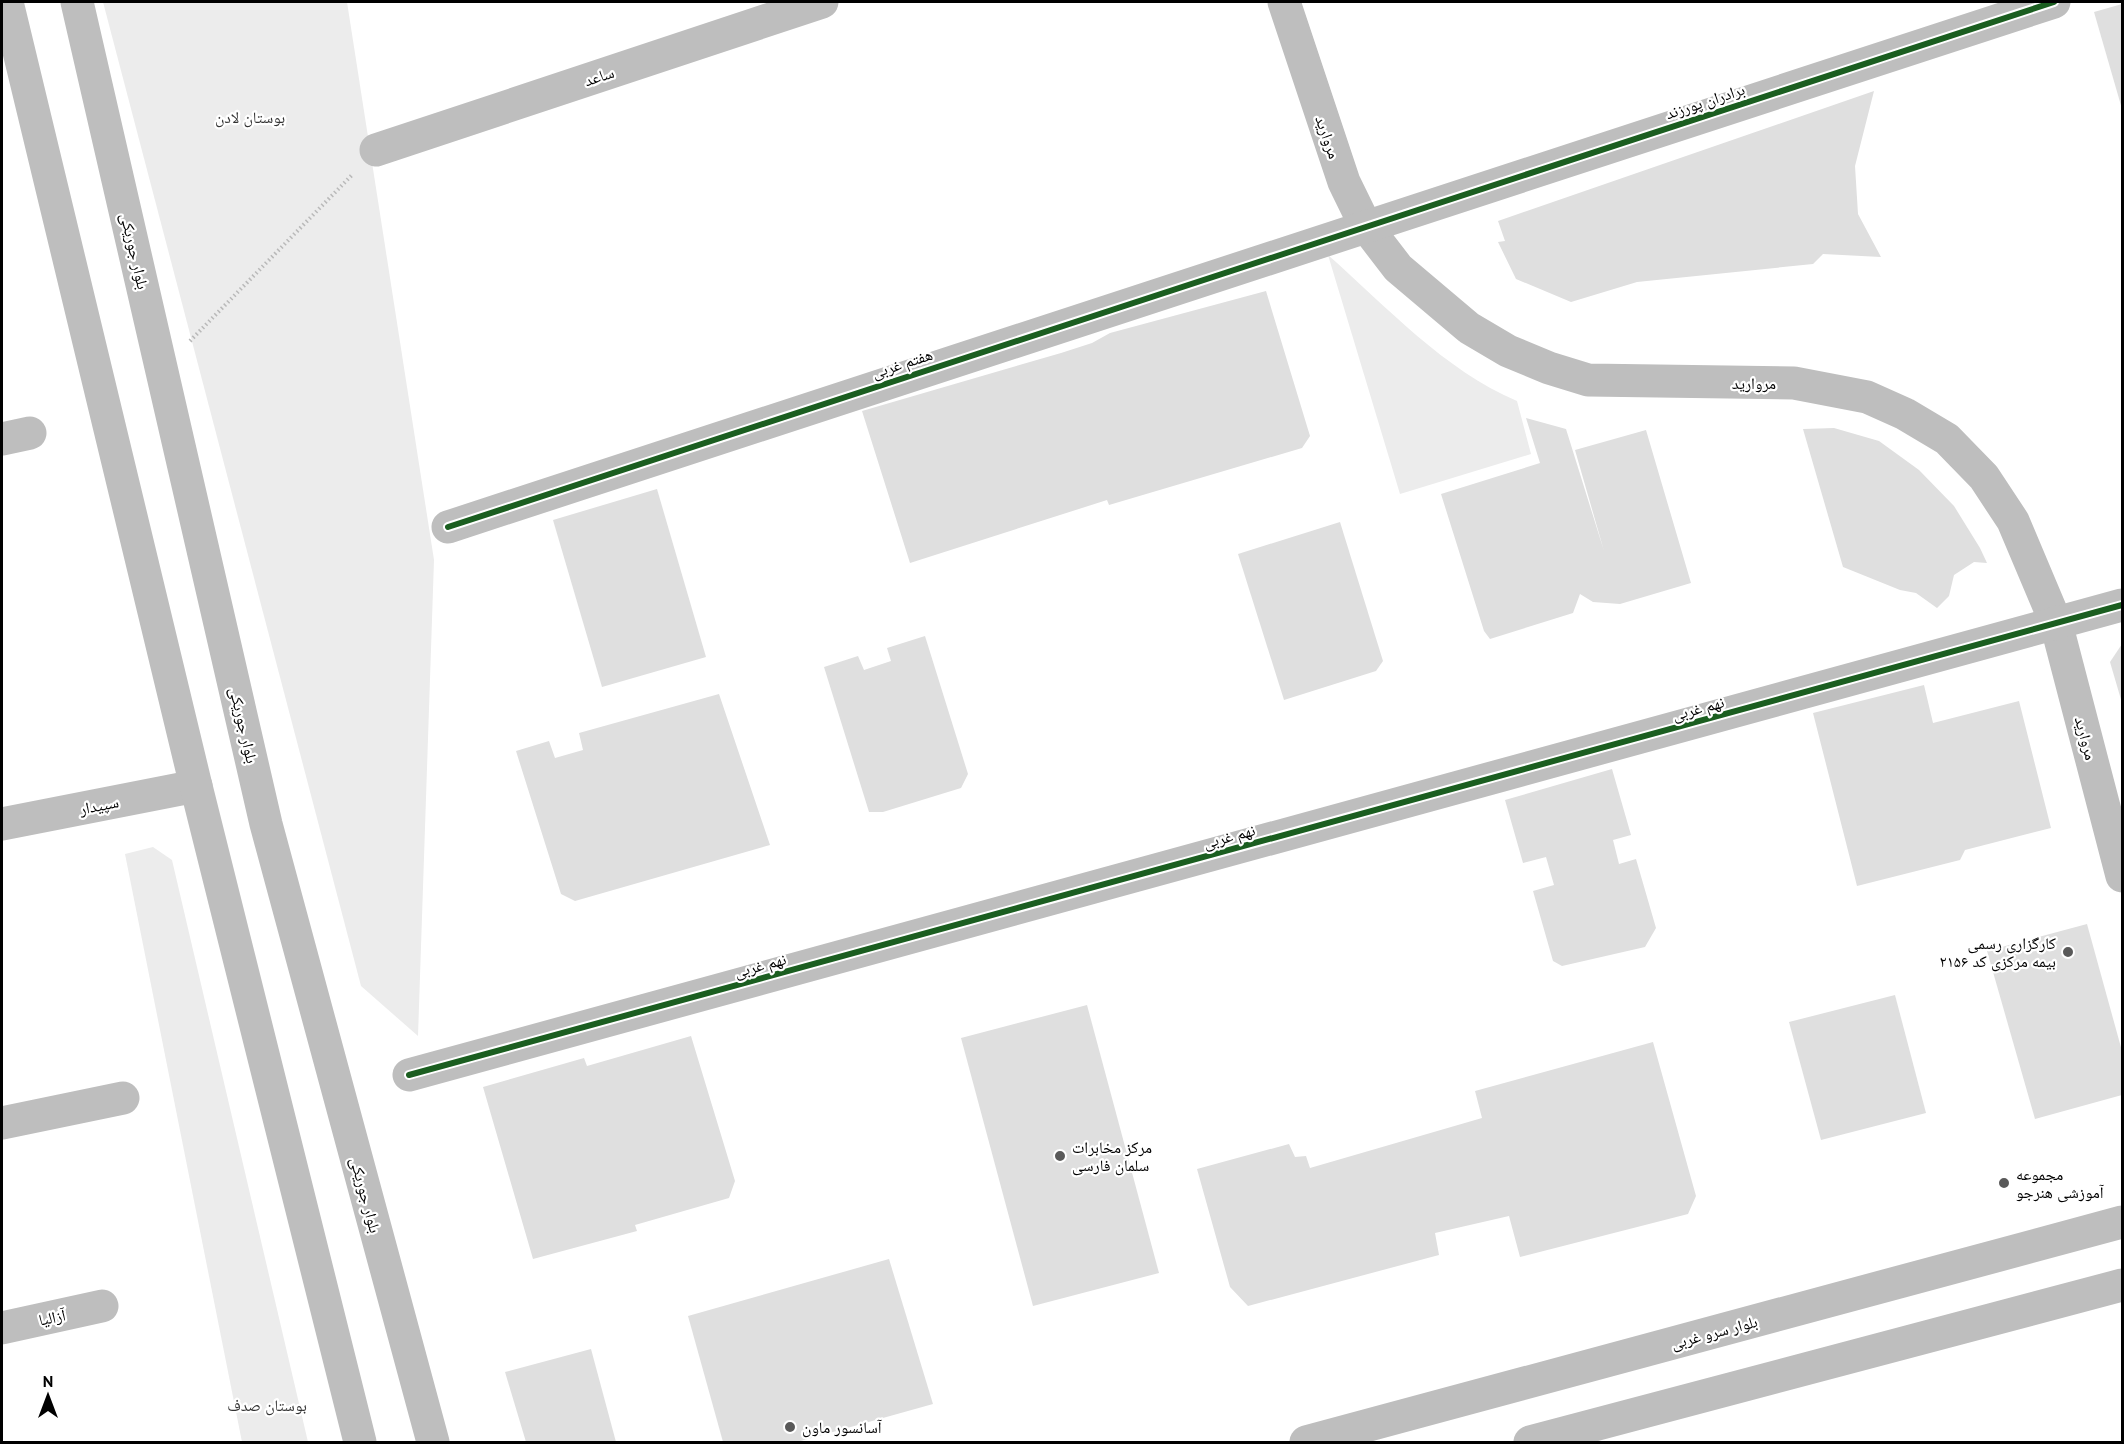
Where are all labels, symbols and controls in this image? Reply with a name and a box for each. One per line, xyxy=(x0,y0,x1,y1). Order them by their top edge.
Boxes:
street label: ساعد xyxy=(582,62,616,90)
street label: برادران پورزند xyxy=(1663,79,1748,124)
park label: بوستان لادن xyxy=(215,107,285,128)
street label: مروارید xyxy=(1311,113,1345,161)
street label: بلوار جوریکی xyxy=(116,211,153,291)
street label: هفتم غربی xyxy=(869,344,935,383)
street label: مروارید xyxy=(1732,373,1776,393)
street label: بلوار جوریکی xyxy=(225,685,262,765)
street label: نهم غربی xyxy=(1670,691,1727,726)
street label: مروارید xyxy=(2071,714,2101,762)
street label: سپیدار xyxy=(77,791,120,819)
street label: نهم غربی xyxy=(1201,819,1258,854)
place label: کارگزاری رسمی بیمه مرکزی کد ۲۱۵۶ xyxy=(1939,933,2056,972)
marker: کارگزاری رسمی بیمه مرکزی کد ۲۱۵۶ xyxy=(2061,945,2075,959)
street label: نهم غربی xyxy=(732,948,789,983)
place label: مرکز مخابرات سلمان فارسی xyxy=(1072,1137,1152,1176)
marker: مرکز مخابرات سلمان فارسی xyxy=(1053,1149,1067,1163)
street label: بلوار جوریکی xyxy=(345,1155,386,1235)
place label: مجموعه آموزشی هنرجو xyxy=(2016,1164,2104,1203)
marker: مجموعه آموزشی هنرجو xyxy=(1997,1176,2011,1190)
street label: آزالیا xyxy=(37,1304,68,1330)
street label: بلوار سرو غربی xyxy=(1669,1311,1760,1354)
north arrow xyxy=(18,1366,78,1426)
text: N xyxy=(43,1371,53,1391)
park label: بوستان صدف xyxy=(227,1395,307,1416)
place label: آسانسور ماون xyxy=(802,1417,882,1438)
marker: آسانسور ماون xyxy=(783,1420,797,1434)

